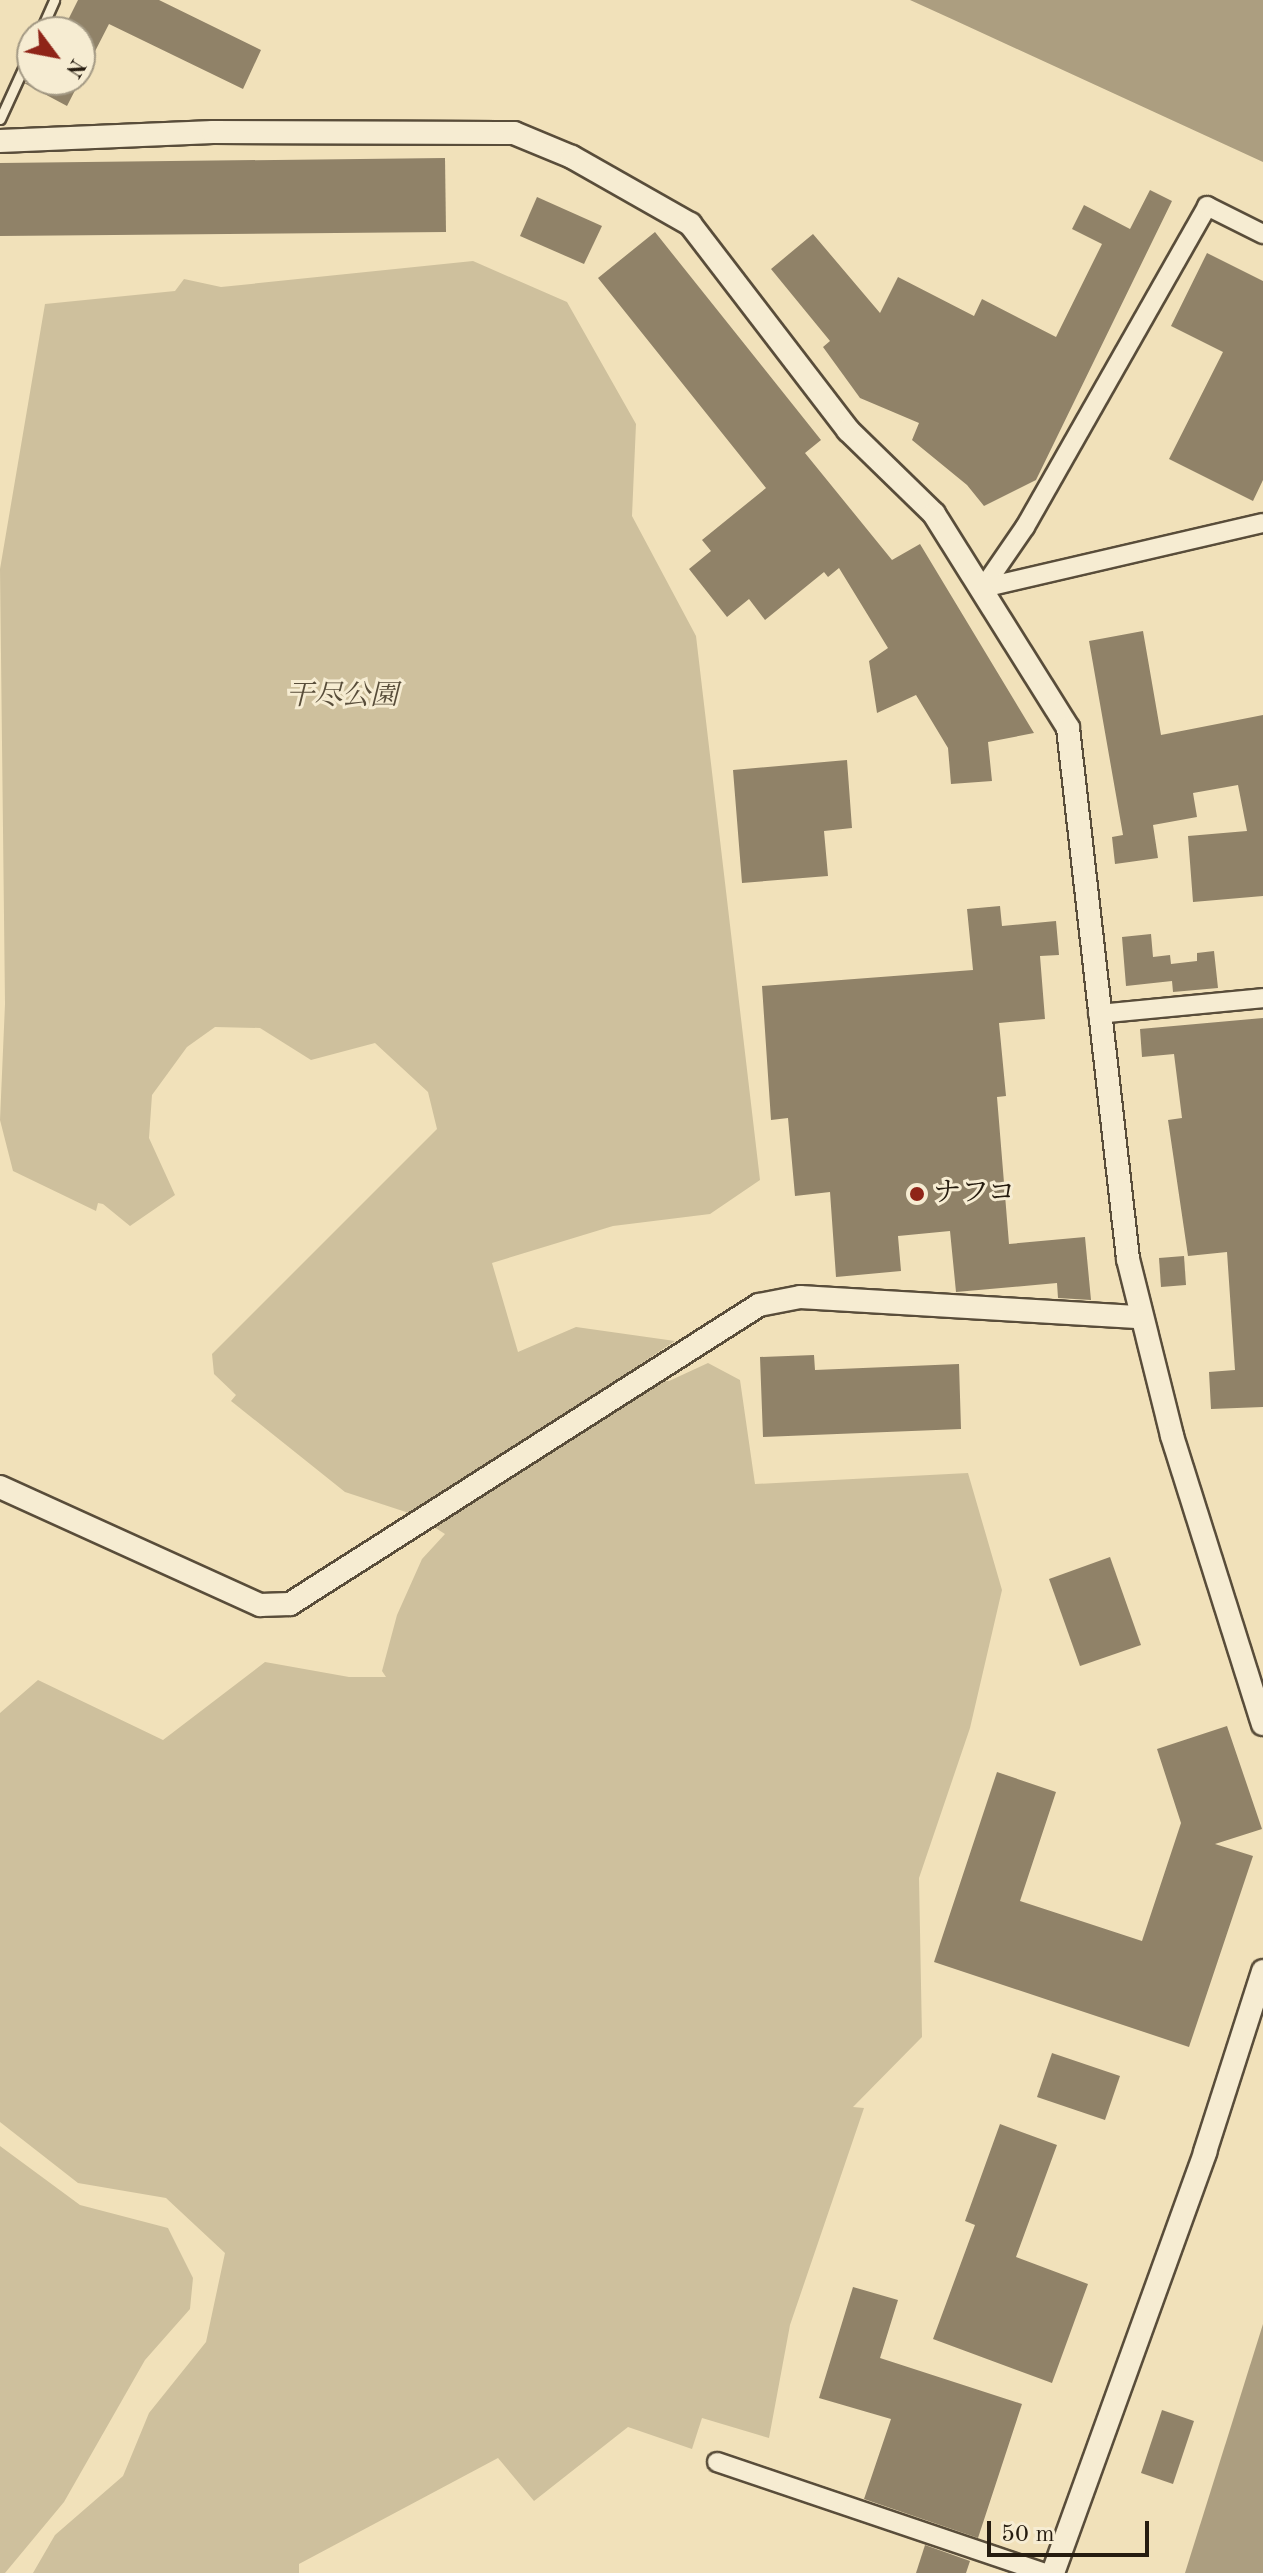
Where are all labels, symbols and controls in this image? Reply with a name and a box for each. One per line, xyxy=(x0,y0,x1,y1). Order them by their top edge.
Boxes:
north arrow xyxy=(16,16,96,96)
text: N xyxy=(61,55,88,81)
park label: 干尽公園 xyxy=(286,680,398,714)
place label: ナフコ xyxy=(933,1177,1017,1211)
marker: ナフコ xyxy=(908,1185,926,1203)
scale bar xyxy=(991,2505,1153,2555)
text: 50 m xyxy=(1001,2523,1055,2547)

